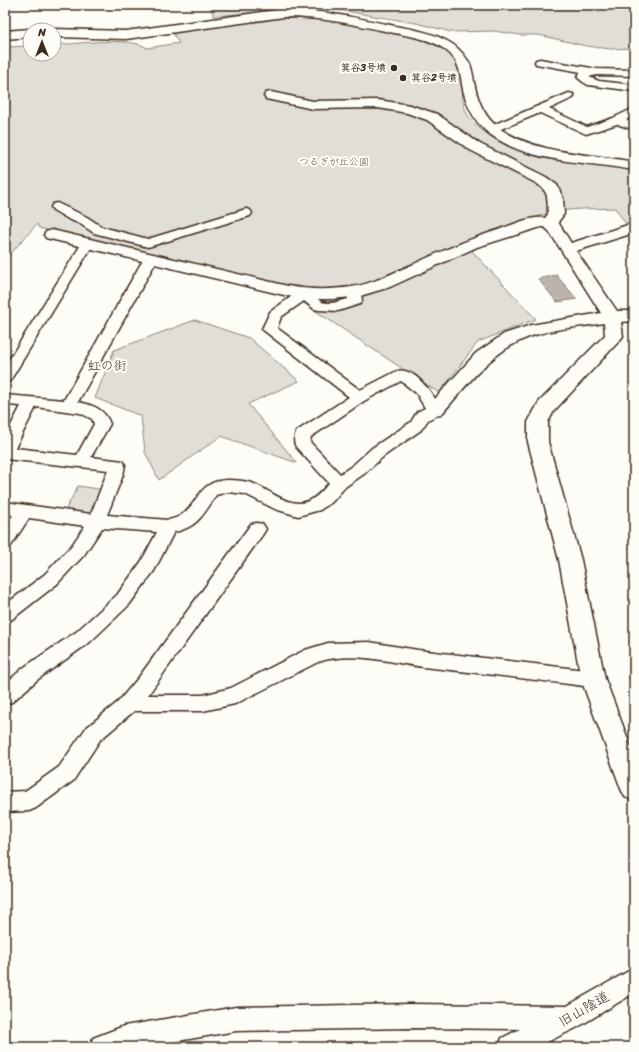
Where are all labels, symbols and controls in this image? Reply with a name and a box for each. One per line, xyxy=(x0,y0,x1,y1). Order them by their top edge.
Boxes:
north arrow xyxy=(22,22,62,62)
text: N xyxy=(37,23,46,42)
place label: 箕谷3号墳 xyxy=(341,59,386,77)
marker: 箕谷3号墳 xyxy=(389,63,399,73)
place label: 箕谷2号墳 xyxy=(411,69,457,87)
marker: 箕谷2号墳 xyxy=(398,73,408,83)
park label: つるぎが丘公園 xyxy=(299,153,369,171)
district label: 虹の街 xyxy=(87,354,127,377)
street label: 旧山陰道 xyxy=(554,984,614,1034)

